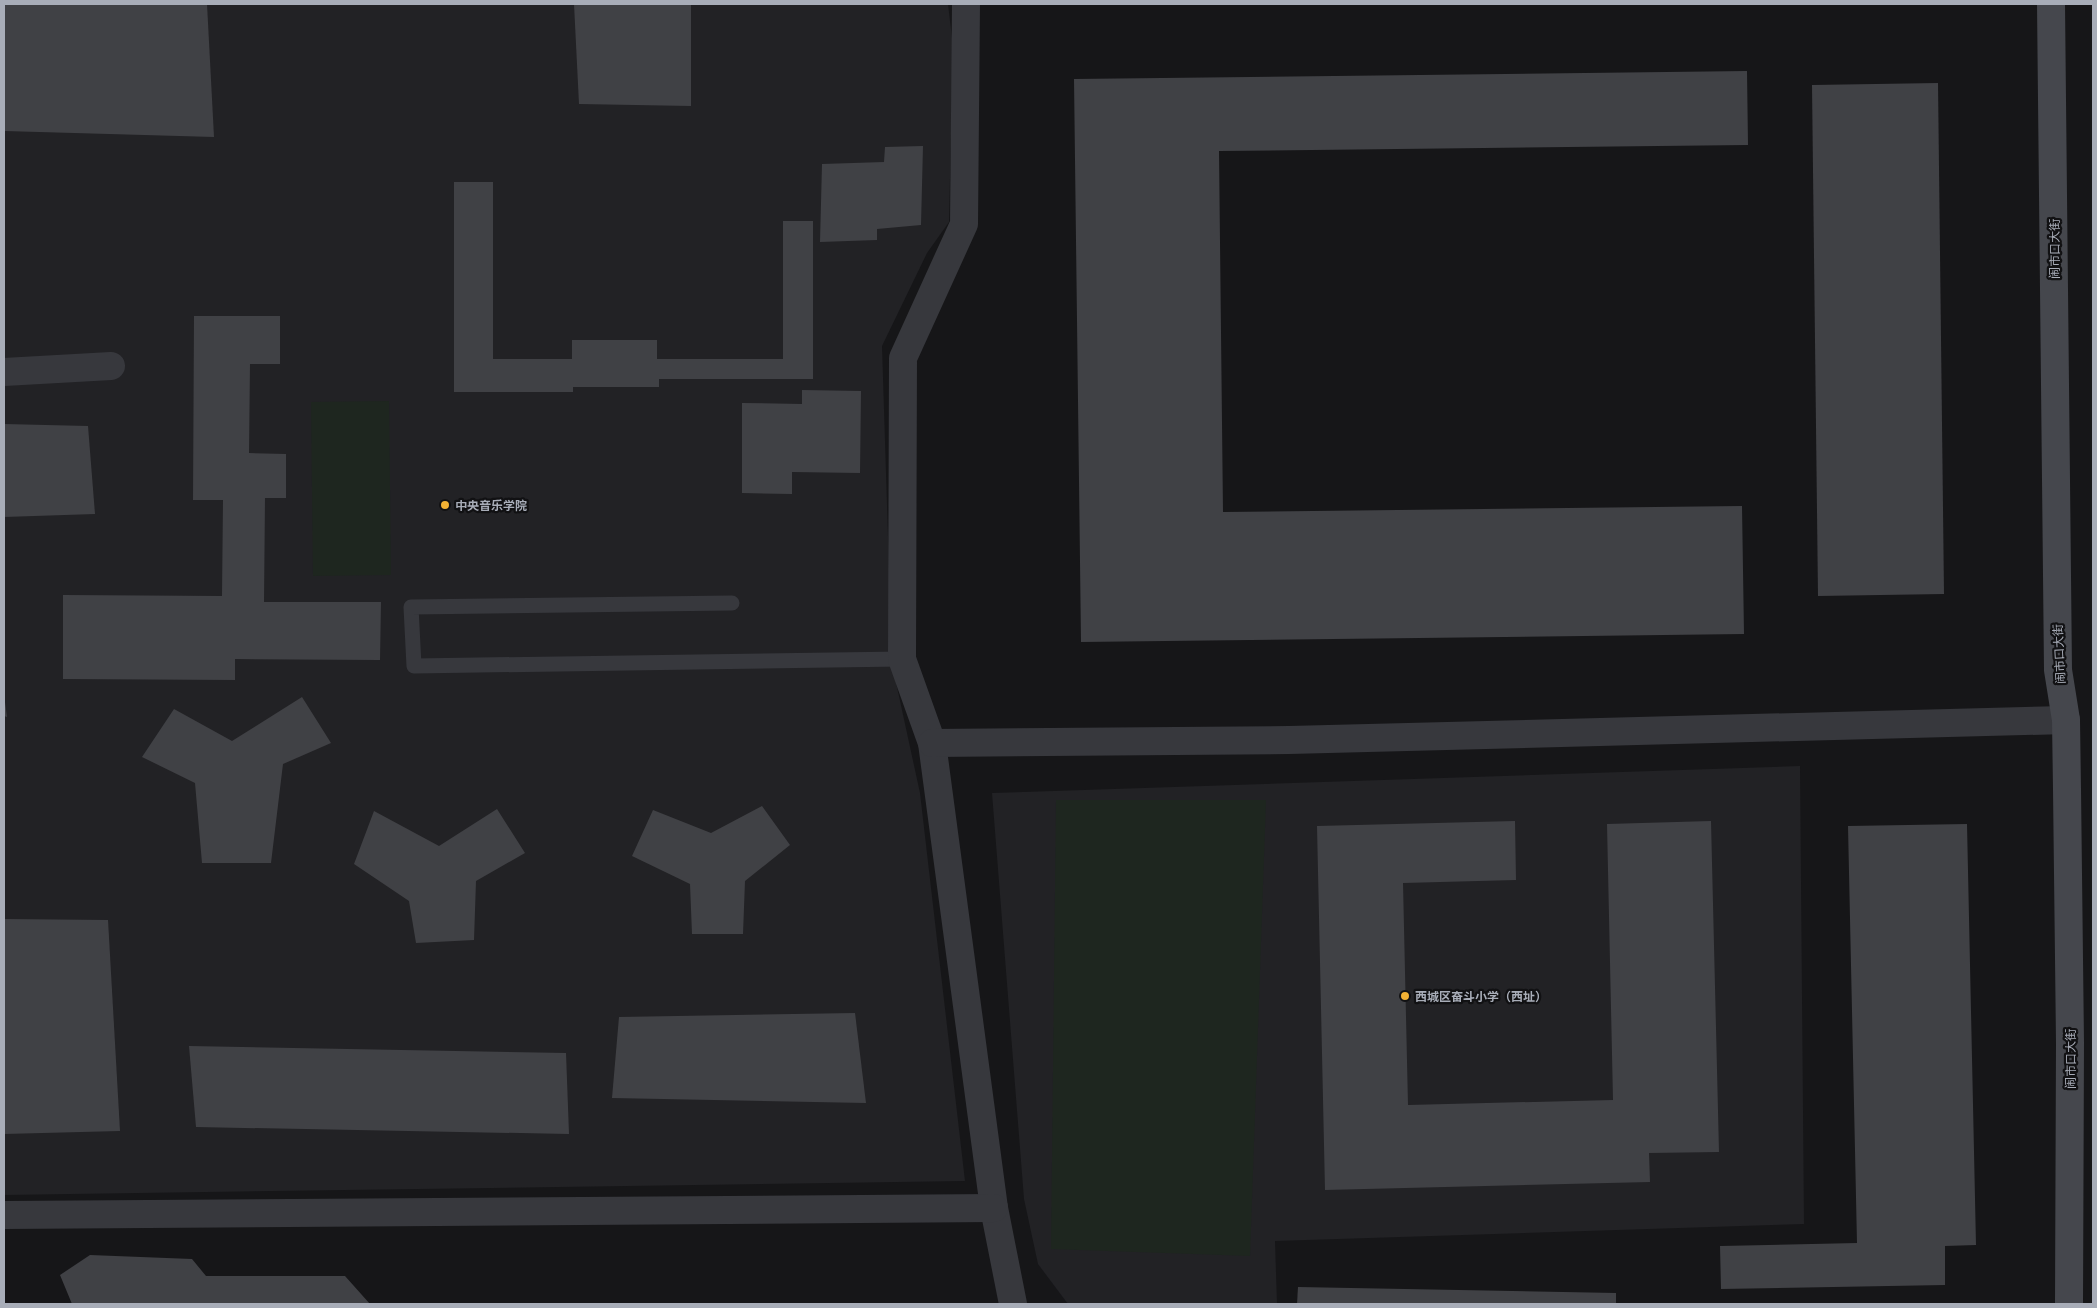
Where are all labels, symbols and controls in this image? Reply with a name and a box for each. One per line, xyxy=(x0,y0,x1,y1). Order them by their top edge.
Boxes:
street label: 闹市口大街 xyxy=(2047,219,2062,279)
place label: 中央音乐学院 xyxy=(455,498,527,513)
marker: 中央音乐学院 xyxy=(439,499,451,511)
street label: 闹市口大街 xyxy=(2050,624,2068,684)
place label: 西城区奋斗小学（西址） xyxy=(1415,989,1547,1004)
marker: 西城区奋斗小学（西址） xyxy=(1399,990,1411,1002)
street label: 闹市口大街 xyxy=(2063,1029,2078,1089)

